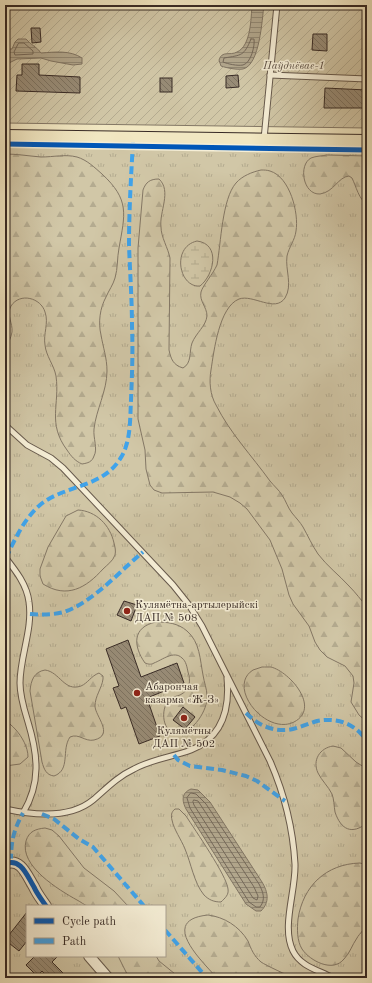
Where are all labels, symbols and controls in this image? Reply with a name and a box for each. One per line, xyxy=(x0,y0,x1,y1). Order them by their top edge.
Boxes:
park label: Паўднёвае-1 xyxy=(262,61,325,72)
place label: Кулямётна-артылерыйскі ДАП № 508 xyxy=(135,600,258,624)
marker: Кулямётна-артылерыйскі ДАП № 508 xyxy=(122,606,132,616)
place label: Абарончая казарма «Ж-З» xyxy=(145,682,219,706)
marker: Абарончая казарма «Ж-З» xyxy=(132,688,142,698)
marker: Кулямётны ДАП № 502 xyxy=(179,713,189,723)
place label: Кулямётны ДАП № 502 xyxy=(153,726,215,750)
legend xyxy=(26,905,166,957)
text: Cycle path xyxy=(62,916,117,928)
text: Path xyxy=(62,936,87,948)

